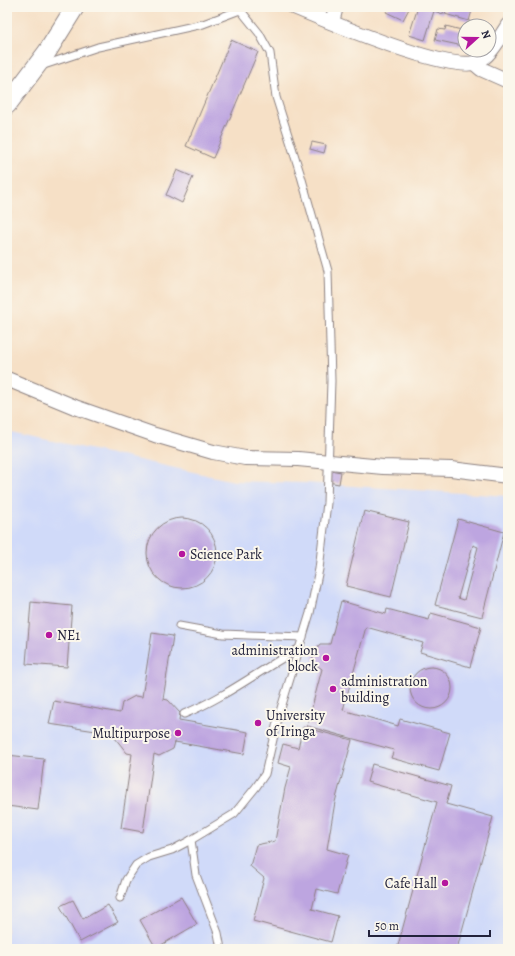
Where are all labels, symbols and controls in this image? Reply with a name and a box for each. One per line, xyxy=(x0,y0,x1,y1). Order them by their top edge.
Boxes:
north arrow xyxy=(457,18,497,58)
text: N xyxy=(477,28,494,41)
place label: Science Park xyxy=(190,545,262,564)
marker: Science Park xyxy=(177,549,187,559)
place label: NE1 xyxy=(57,626,80,645)
marker: NE1 xyxy=(44,630,54,640)
place label: administration block xyxy=(232,641,318,676)
marker: administration block xyxy=(321,653,331,663)
place label: administration building xyxy=(341,672,428,707)
marker: administration building xyxy=(328,684,338,694)
place label: University of Iringa xyxy=(266,706,326,741)
marker: University of Iringa xyxy=(253,718,263,728)
place label: Multipurpose xyxy=(92,724,170,743)
marker: Multipurpose xyxy=(173,728,183,738)
place label: Cafe Hall xyxy=(385,874,438,893)
marker: Cafe Hall xyxy=(440,878,450,888)
scale bar xyxy=(369,912,490,938)
text: 50 m xyxy=(375,918,399,934)

